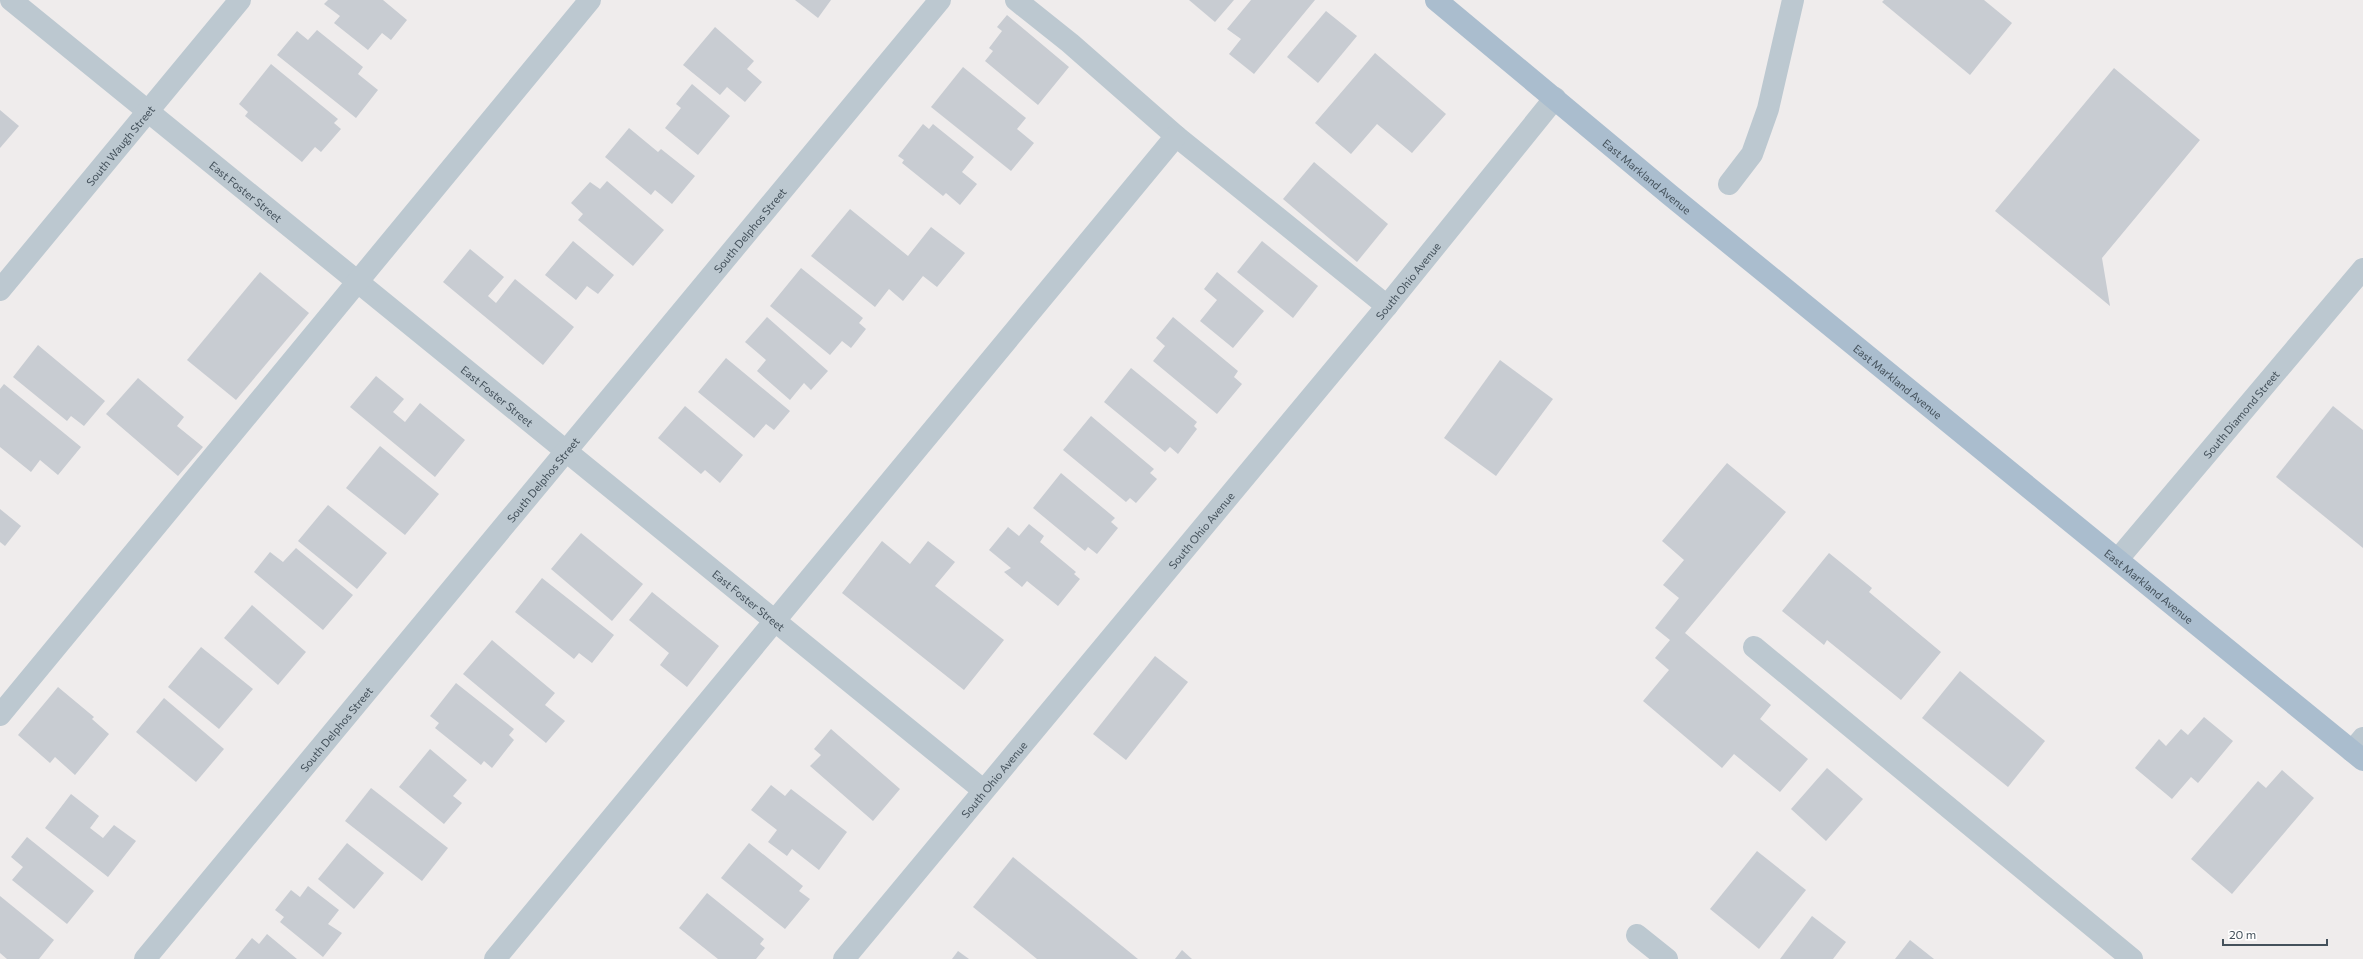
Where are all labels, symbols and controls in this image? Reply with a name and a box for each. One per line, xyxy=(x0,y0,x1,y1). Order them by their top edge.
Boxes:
street label: South Waugh Street xyxy=(83,102,157,188)
street label: East Markland Avenue xyxy=(1601,136,1694,216)
street label: East Foster Street xyxy=(207,158,285,225)
street label: South Delphos Street xyxy=(710,184,789,275)
street label: South Ohio Avenue xyxy=(1372,239,1443,322)
street label: East Markland Avenue xyxy=(1851,341,1945,421)
street label: East Foster Street xyxy=(459,362,537,429)
street label: South Diamond Street xyxy=(2200,367,2282,460)
street label: South Delphos Street xyxy=(504,434,582,524)
street label: South Ohio Avenue xyxy=(1165,489,1236,571)
street label: East Markland Avenue xyxy=(2102,546,2196,626)
street label: East Foster Street xyxy=(710,567,788,633)
street label: South Delphos Street xyxy=(297,683,375,774)
street label: South Ohio Avenue xyxy=(958,738,1029,820)
scale bar xyxy=(2223,921,2327,947)
text: 20 m xyxy=(2229,927,2256,941)

